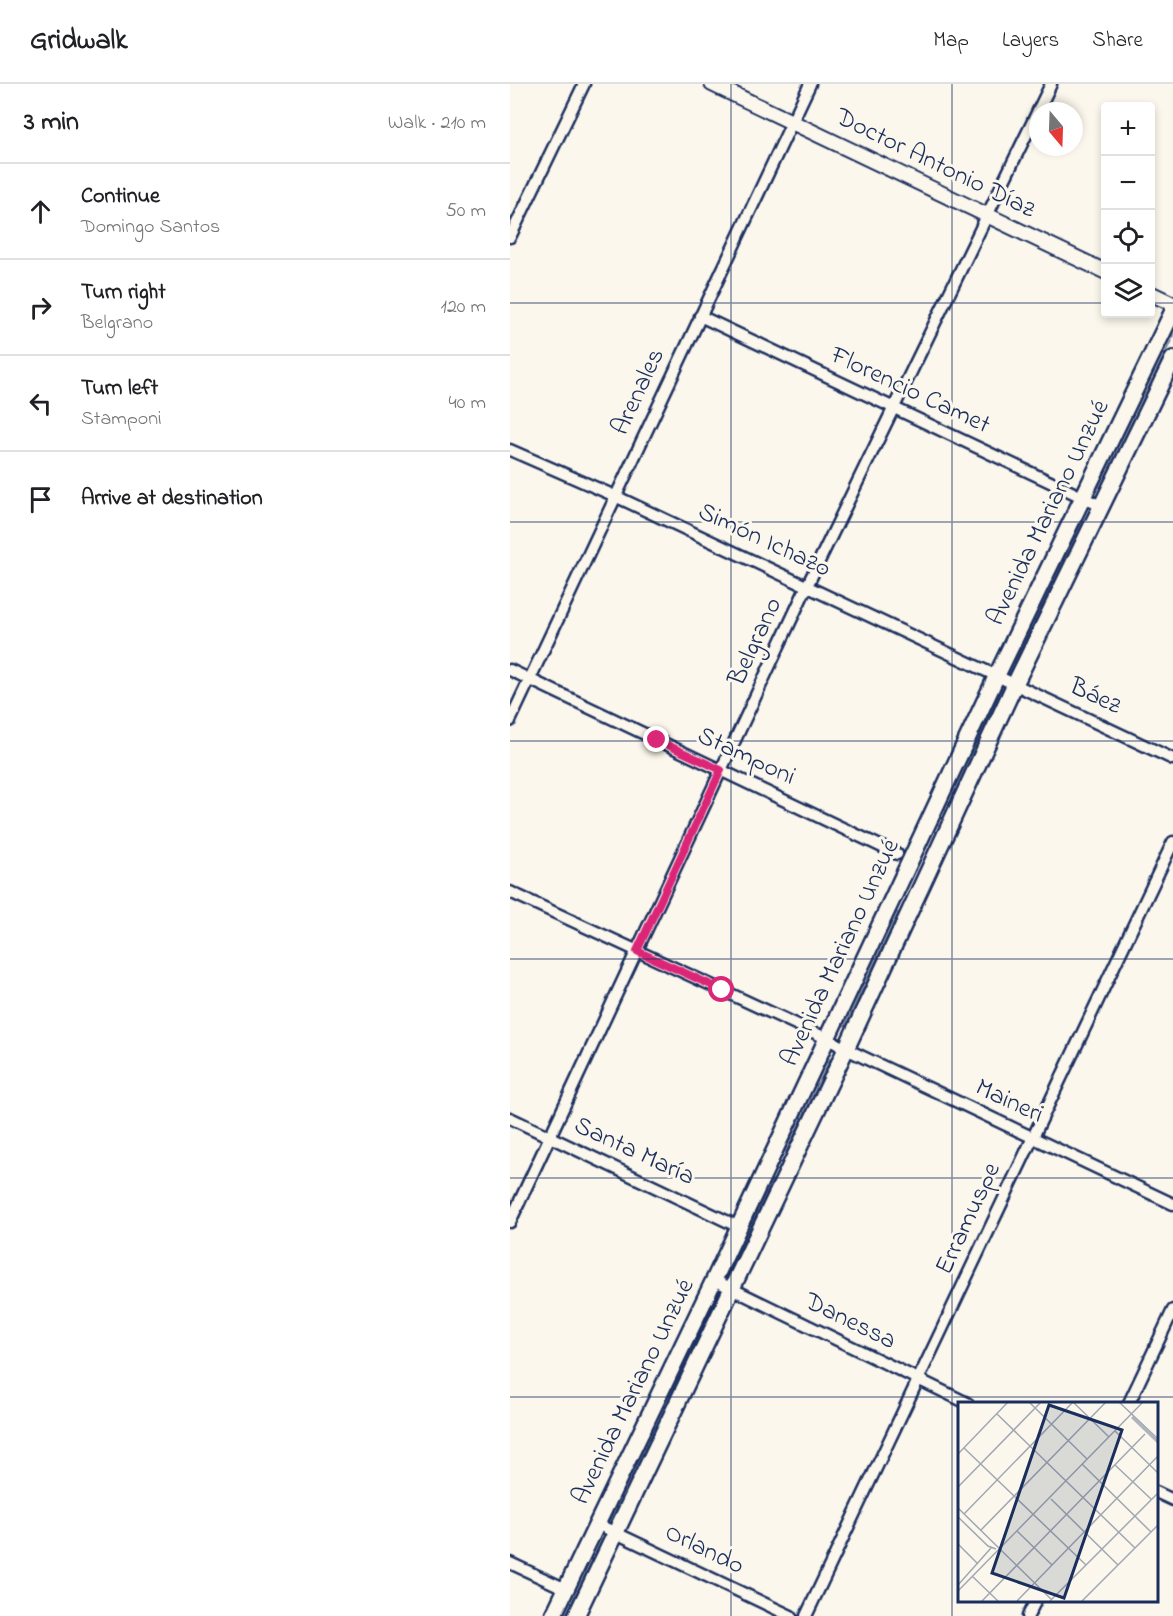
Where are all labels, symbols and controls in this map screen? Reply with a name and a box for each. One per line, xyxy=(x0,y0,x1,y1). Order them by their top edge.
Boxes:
text: Gridwalk xyxy=(30,21,127,62)
text: Map xyxy=(933,26,969,56)
text: Layers xyxy=(1002,26,1059,56)
text: Share xyxy=(1092,26,1143,56)
street label: Doctor Antonio Díaz xyxy=(828,99,1042,229)
north arrow xyxy=(1029,102,1083,156)
map controls xyxy=(1101,102,1155,318)
button: + xyxy=(1101,102,1155,156)
text: 3 min xyxy=(24,104,79,142)
text: Walk · 210 m xyxy=(388,109,486,138)
button: − xyxy=(1101,156,1155,210)
text: Continue xyxy=(81,181,160,213)
icon: ahead xyxy=(24,195,57,228)
text: 50 m xyxy=(445,197,486,226)
button: locate xyxy=(1101,210,1155,264)
text: Domingo Santos xyxy=(81,213,220,242)
button: layers xyxy=(1101,264,1155,318)
text: Turn right xyxy=(81,277,166,309)
icon: right xyxy=(24,291,57,324)
text: 120 m xyxy=(441,293,486,322)
text: Belgrano xyxy=(81,309,153,338)
street label: Florencio Camet xyxy=(823,337,996,445)
street label: Arenales xyxy=(602,342,676,442)
text: Turn left xyxy=(81,373,158,405)
icon: left xyxy=(24,387,57,420)
text: 40 m xyxy=(449,389,486,418)
street label: Avenida Mariano Unzué xyxy=(978,393,1120,632)
text: Stamponi xyxy=(81,405,162,434)
icon: arrive xyxy=(24,483,57,516)
text: Arrive at destination xyxy=(81,483,263,515)
street label: Simón Ichazo xyxy=(691,494,837,588)
street label: Belgrano xyxy=(719,592,793,693)
street label: Báez xyxy=(1062,668,1127,726)
street label: Stamponi xyxy=(690,718,802,796)
route end xyxy=(643,726,669,752)
street label: Avenida Mariano Unzué xyxy=(772,833,911,1073)
route start xyxy=(708,976,734,1002)
street label: Maineri xyxy=(968,1070,1050,1134)
street label: Santa María xyxy=(567,1107,701,1197)
street label: Erramuspe xyxy=(926,1156,1012,1281)
street label: Avenida Mariano Unzué xyxy=(563,1272,705,1511)
street label: Danessa xyxy=(797,1283,902,1361)
inset map xyxy=(958,1402,1158,1601)
street label: Orlando xyxy=(658,1514,750,1586)

